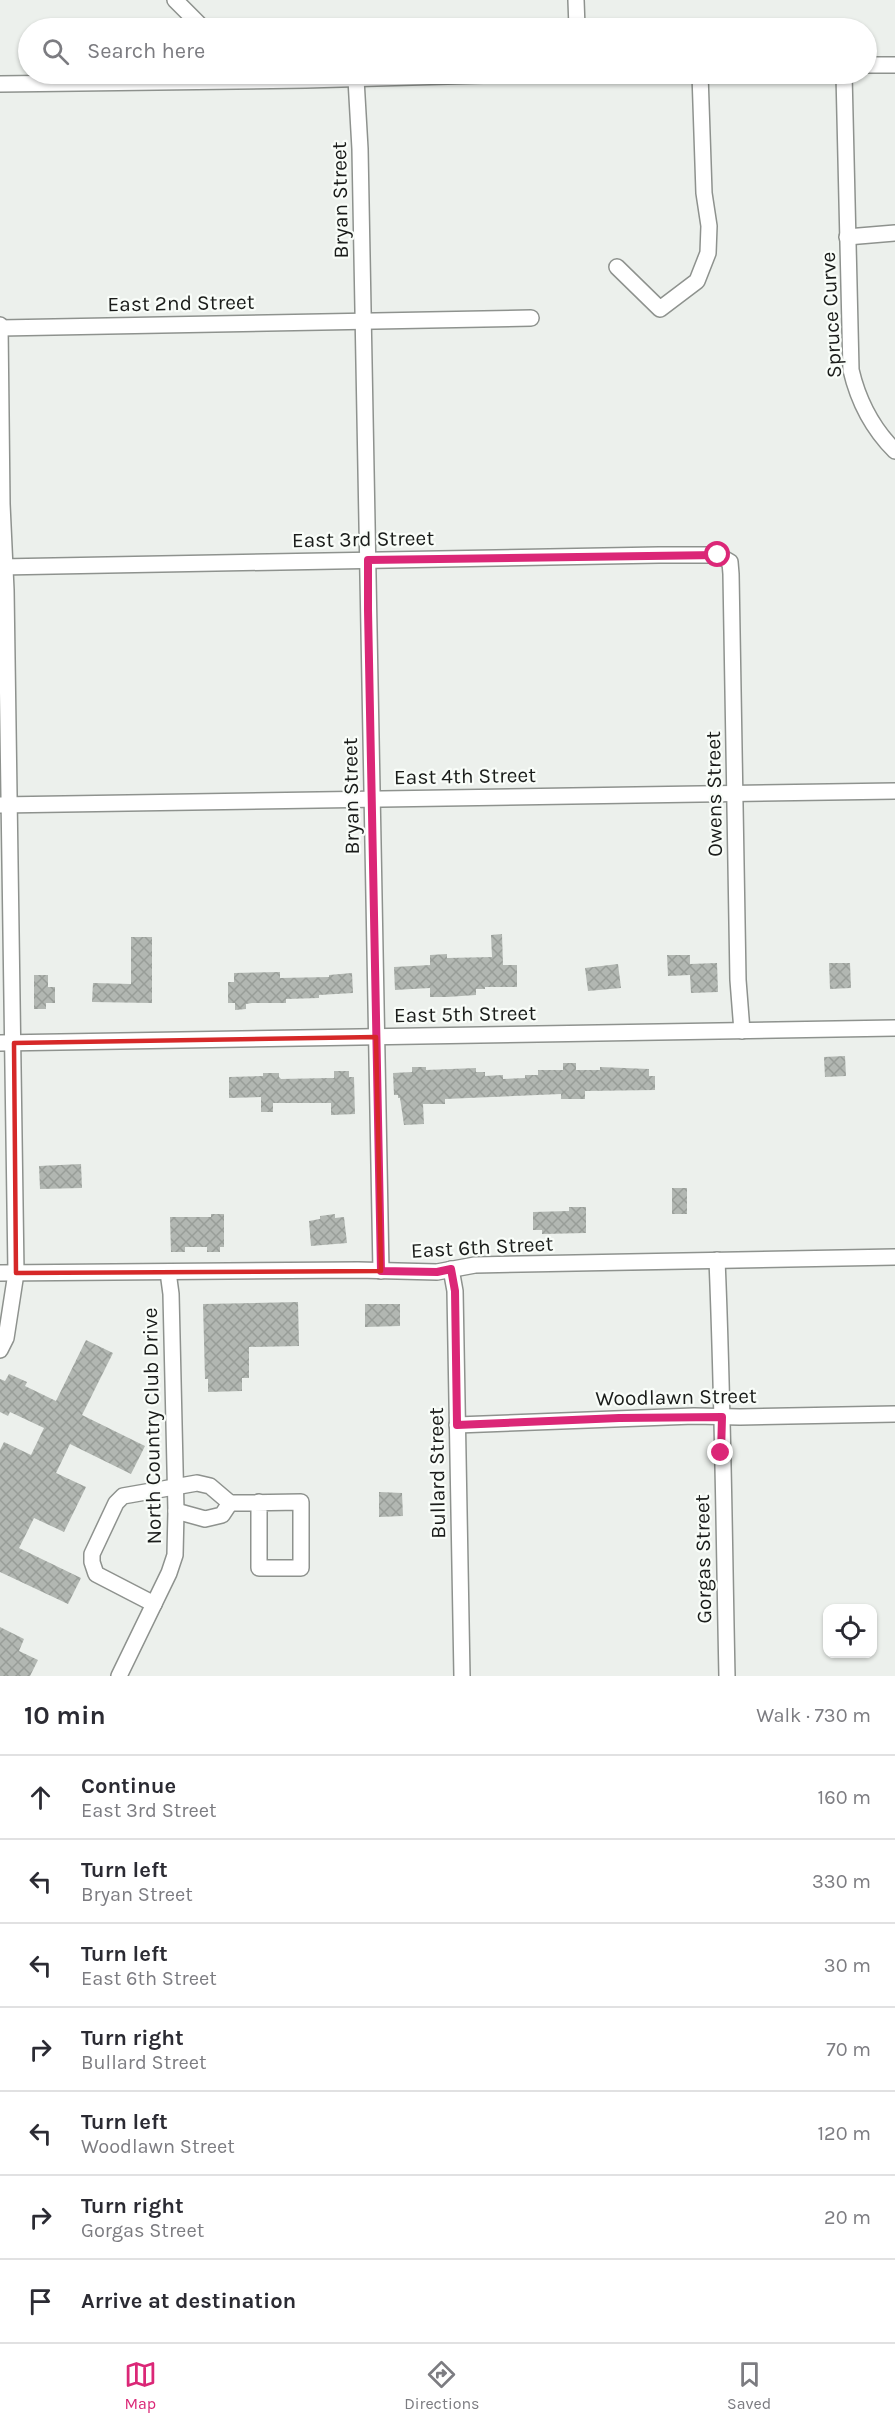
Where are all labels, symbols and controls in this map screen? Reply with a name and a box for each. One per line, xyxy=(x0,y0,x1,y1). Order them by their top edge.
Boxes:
search box xyxy=(18,18,877,84)
icon: search xyxy=(39,35,72,68)
text: Search here xyxy=(87,38,205,64)
street label: Bryan Street xyxy=(327,141,353,259)
street label: Spruce Curve xyxy=(816,251,846,379)
street label: East 2nd Street xyxy=(107,290,255,316)
street label: East 3rd Street xyxy=(292,526,434,552)
route start xyxy=(704,541,730,567)
street label: Owens Street xyxy=(701,731,727,857)
street label: Bryan Street xyxy=(338,737,364,855)
street label: East 4th Street xyxy=(394,763,536,789)
street label: East 5th Street xyxy=(394,1001,536,1027)
street label: East 6th Street xyxy=(410,1231,554,1263)
street label: North Country Club Drive xyxy=(138,1307,166,1545)
street label: Woodlawn Street xyxy=(595,1384,757,1410)
street label: Bullard Street xyxy=(424,1407,450,1539)
route end xyxy=(707,1439,733,1465)
street label: Gorgas Street xyxy=(690,1494,716,1624)
map controls xyxy=(823,1604,877,1658)
button: locate xyxy=(823,1604,877,1658)
text: 10 min xyxy=(24,1700,106,1731)
text: Walk · 730 m xyxy=(756,1704,871,1727)
text: Continue xyxy=(81,1773,176,1799)
icon: ahead xyxy=(24,1781,57,1814)
text: 160 m xyxy=(818,1786,871,1809)
text: East 3rd Street xyxy=(81,1799,217,1822)
text: Turn left xyxy=(81,1857,168,1883)
icon: left xyxy=(24,1865,57,1898)
text: 330 m xyxy=(812,1870,871,1893)
text: Bryan Street xyxy=(81,1883,193,1906)
text: Turn left xyxy=(81,1941,168,1967)
icon: left xyxy=(24,1949,57,1982)
text: 30 m xyxy=(824,1954,871,1977)
text: East 6th Street xyxy=(81,1967,217,1990)
text: Turn right xyxy=(81,2025,184,2051)
icon: right xyxy=(24,2033,57,2066)
text: 70 m xyxy=(826,2038,871,2061)
text: Bullard Street xyxy=(81,2051,206,2074)
text: Turn left xyxy=(81,2109,168,2135)
icon: left xyxy=(24,2117,57,2150)
text: 120 m xyxy=(817,2122,871,2145)
text: Woodlawn Street xyxy=(81,2135,235,2158)
text: Turn right xyxy=(81,2193,184,2219)
icon: right xyxy=(24,2201,57,2234)
text: 20 m xyxy=(824,2206,871,2229)
text: Gorgas Street xyxy=(81,2219,204,2242)
icon: arrive xyxy=(24,2285,57,2318)
text: Arrive at destination xyxy=(81,2288,296,2314)
tab: Map xyxy=(124,2358,157,2413)
tab: Directions xyxy=(404,2358,479,2413)
tab: Saved xyxy=(727,2358,771,2413)

